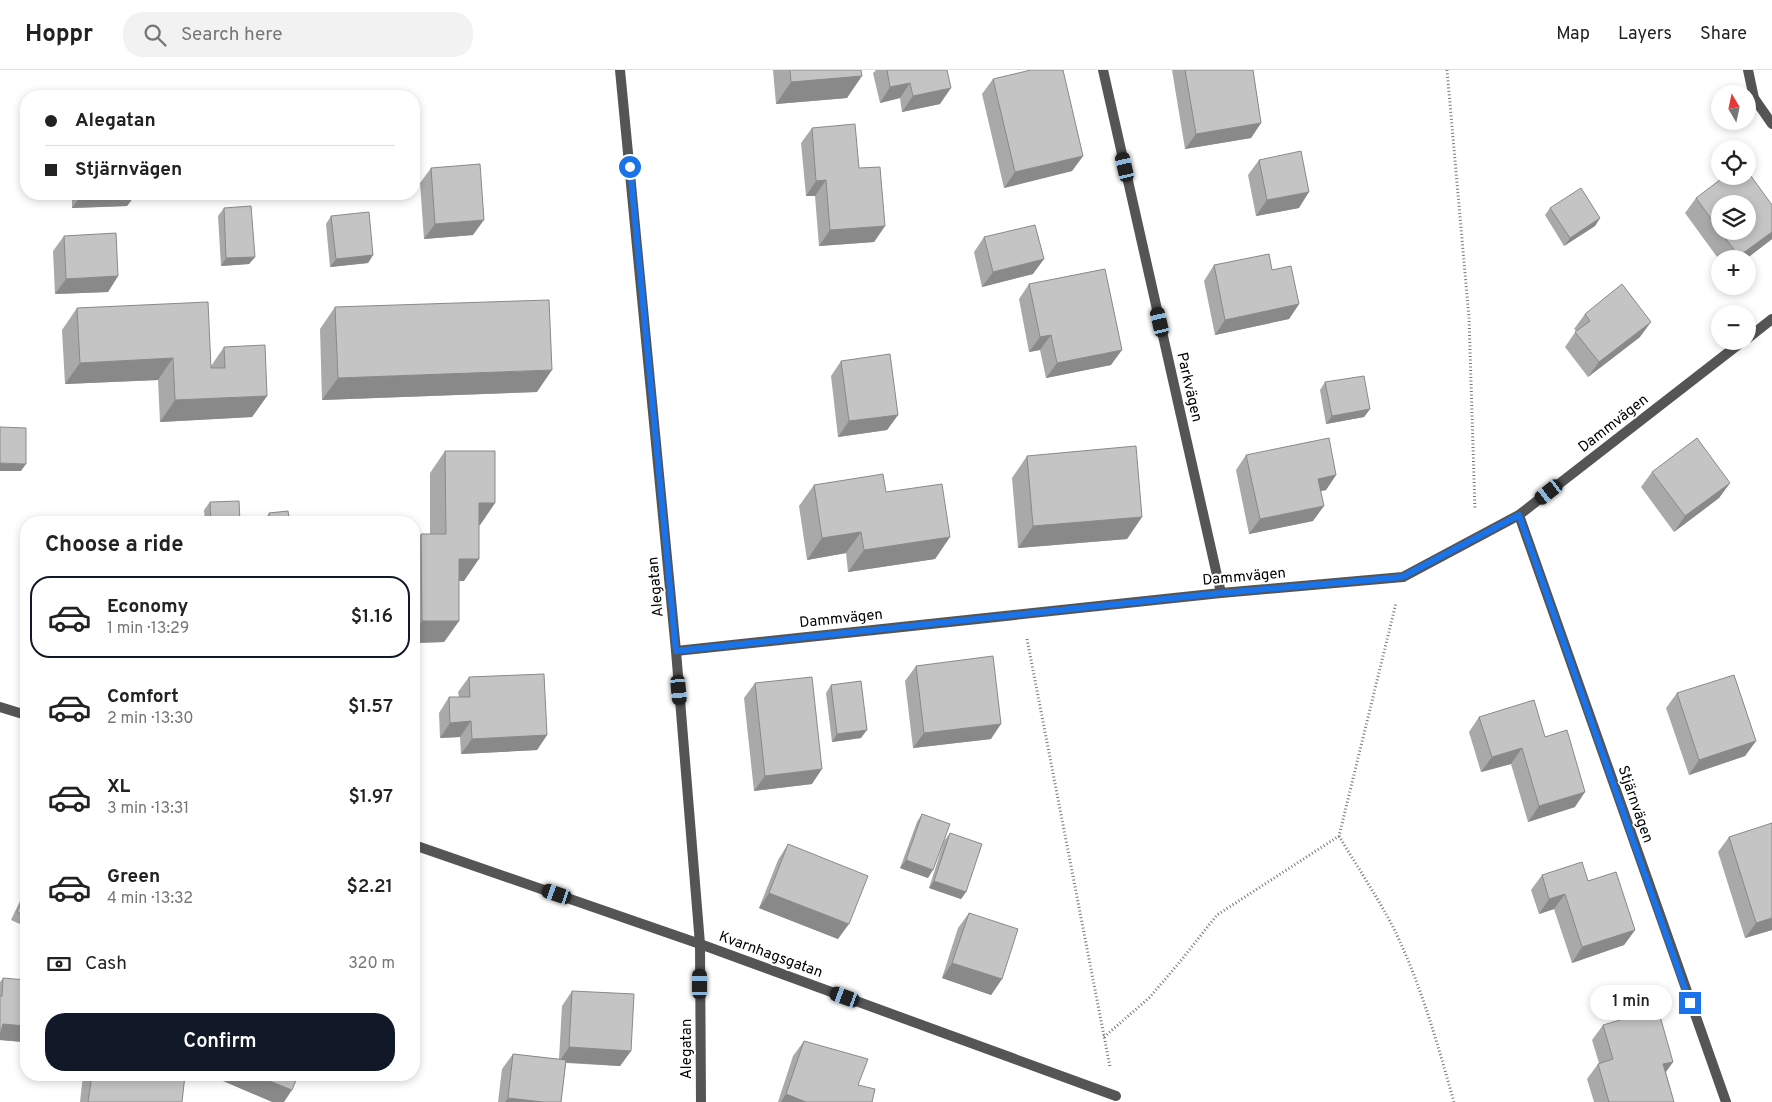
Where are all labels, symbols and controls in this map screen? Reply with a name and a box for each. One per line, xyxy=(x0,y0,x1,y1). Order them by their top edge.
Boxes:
search box xyxy=(123,12,473,57)
text: Hoppr xyxy=(25,20,93,50)
icon: search xyxy=(141,21,169,49)
text: Search here xyxy=(181,23,283,47)
text: Map xyxy=(1556,23,1590,46)
text: Layers xyxy=(1618,23,1672,46)
text: Share xyxy=(1700,23,1747,46)
north arrow xyxy=(1711,85,1756,130)
map controls xyxy=(1711,85,1756,350)
text: Alegatan xyxy=(75,109,156,133)
button: locate xyxy=(1711,140,1756,185)
car xyxy=(1114,151,1135,183)
route start xyxy=(619,156,641,178)
text: Stjärnvägen xyxy=(75,158,182,182)
button: layers xyxy=(1711,195,1756,240)
button: + xyxy=(1711,250,1756,295)
button: − xyxy=(1711,305,1756,350)
car xyxy=(1149,306,1170,338)
street label: Parkvägen xyxy=(1171,351,1206,424)
street label: Dammvägen xyxy=(1575,391,1653,458)
car xyxy=(1532,477,1565,507)
text: Choose a ride xyxy=(45,532,183,559)
street label: Alegatan xyxy=(644,556,669,618)
street label: Dammvägen xyxy=(1201,564,1287,591)
icon: car xyxy=(47,595,92,640)
text: Economy xyxy=(107,595,188,619)
text: $1.16 xyxy=(351,605,393,629)
street label: Dammvägen xyxy=(798,606,884,633)
text: 1 min · 13:29 xyxy=(107,619,189,639)
car xyxy=(670,674,687,706)
icon: car xyxy=(47,685,92,730)
text: Comfort xyxy=(107,685,179,709)
text: $1.57 xyxy=(348,695,393,719)
text: 2 min · 13:30 xyxy=(107,709,194,729)
street label: Stjärnvägen xyxy=(1612,763,1657,846)
icon: car xyxy=(47,775,92,820)
text: XL xyxy=(107,775,130,799)
text: $1.97 xyxy=(348,785,393,809)
text: 3 min · 13:31 xyxy=(107,799,189,819)
icon: car xyxy=(47,865,92,910)
text: Green xyxy=(107,865,160,889)
text: $2.21 xyxy=(346,875,393,899)
car xyxy=(540,882,573,906)
text: 4 min · 13:32 xyxy=(107,889,193,909)
street label: Kvarnhagsgatan xyxy=(716,928,825,983)
icon: cash xyxy=(45,950,73,978)
text: Cash xyxy=(85,952,127,976)
text: 320 m xyxy=(348,954,395,974)
car xyxy=(692,969,707,999)
car xyxy=(828,985,861,1009)
callout: 1 min xyxy=(1590,986,1672,1020)
text: 1 min xyxy=(1612,992,1650,1012)
route end xyxy=(1679,992,1701,1014)
button: Confirm xyxy=(45,1013,395,1071)
street label: Alegatan xyxy=(678,1019,697,1079)

